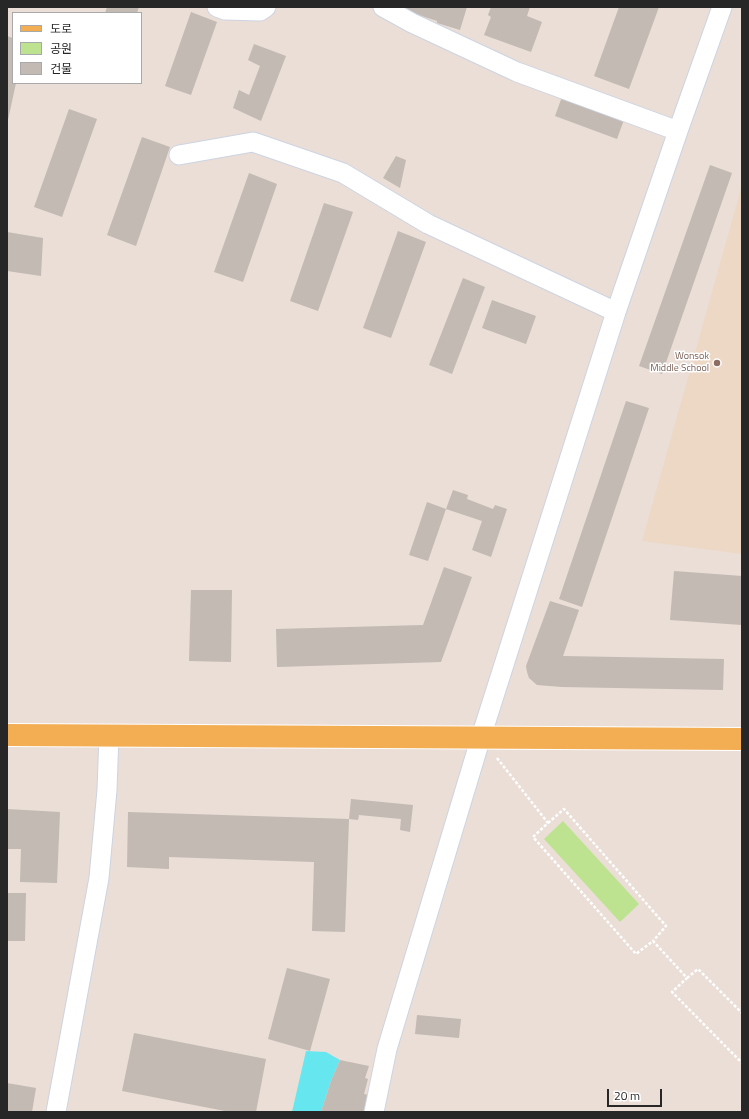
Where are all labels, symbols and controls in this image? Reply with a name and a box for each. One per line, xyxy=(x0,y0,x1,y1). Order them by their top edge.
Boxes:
legend xyxy=(12,12,142,84)
text: 도로 xyxy=(50,19,72,38)
text: 공원 xyxy=(50,39,72,58)
text: 건물 xyxy=(50,59,72,78)
place label: Wonsok Middle School xyxy=(650,351,709,374)
marker: Wonsok Middle School xyxy=(712,358,722,368)
scale bar xyxy=(609,1081,664,1107)
text: 20 m xyxy=(614,1086,640,1105)

